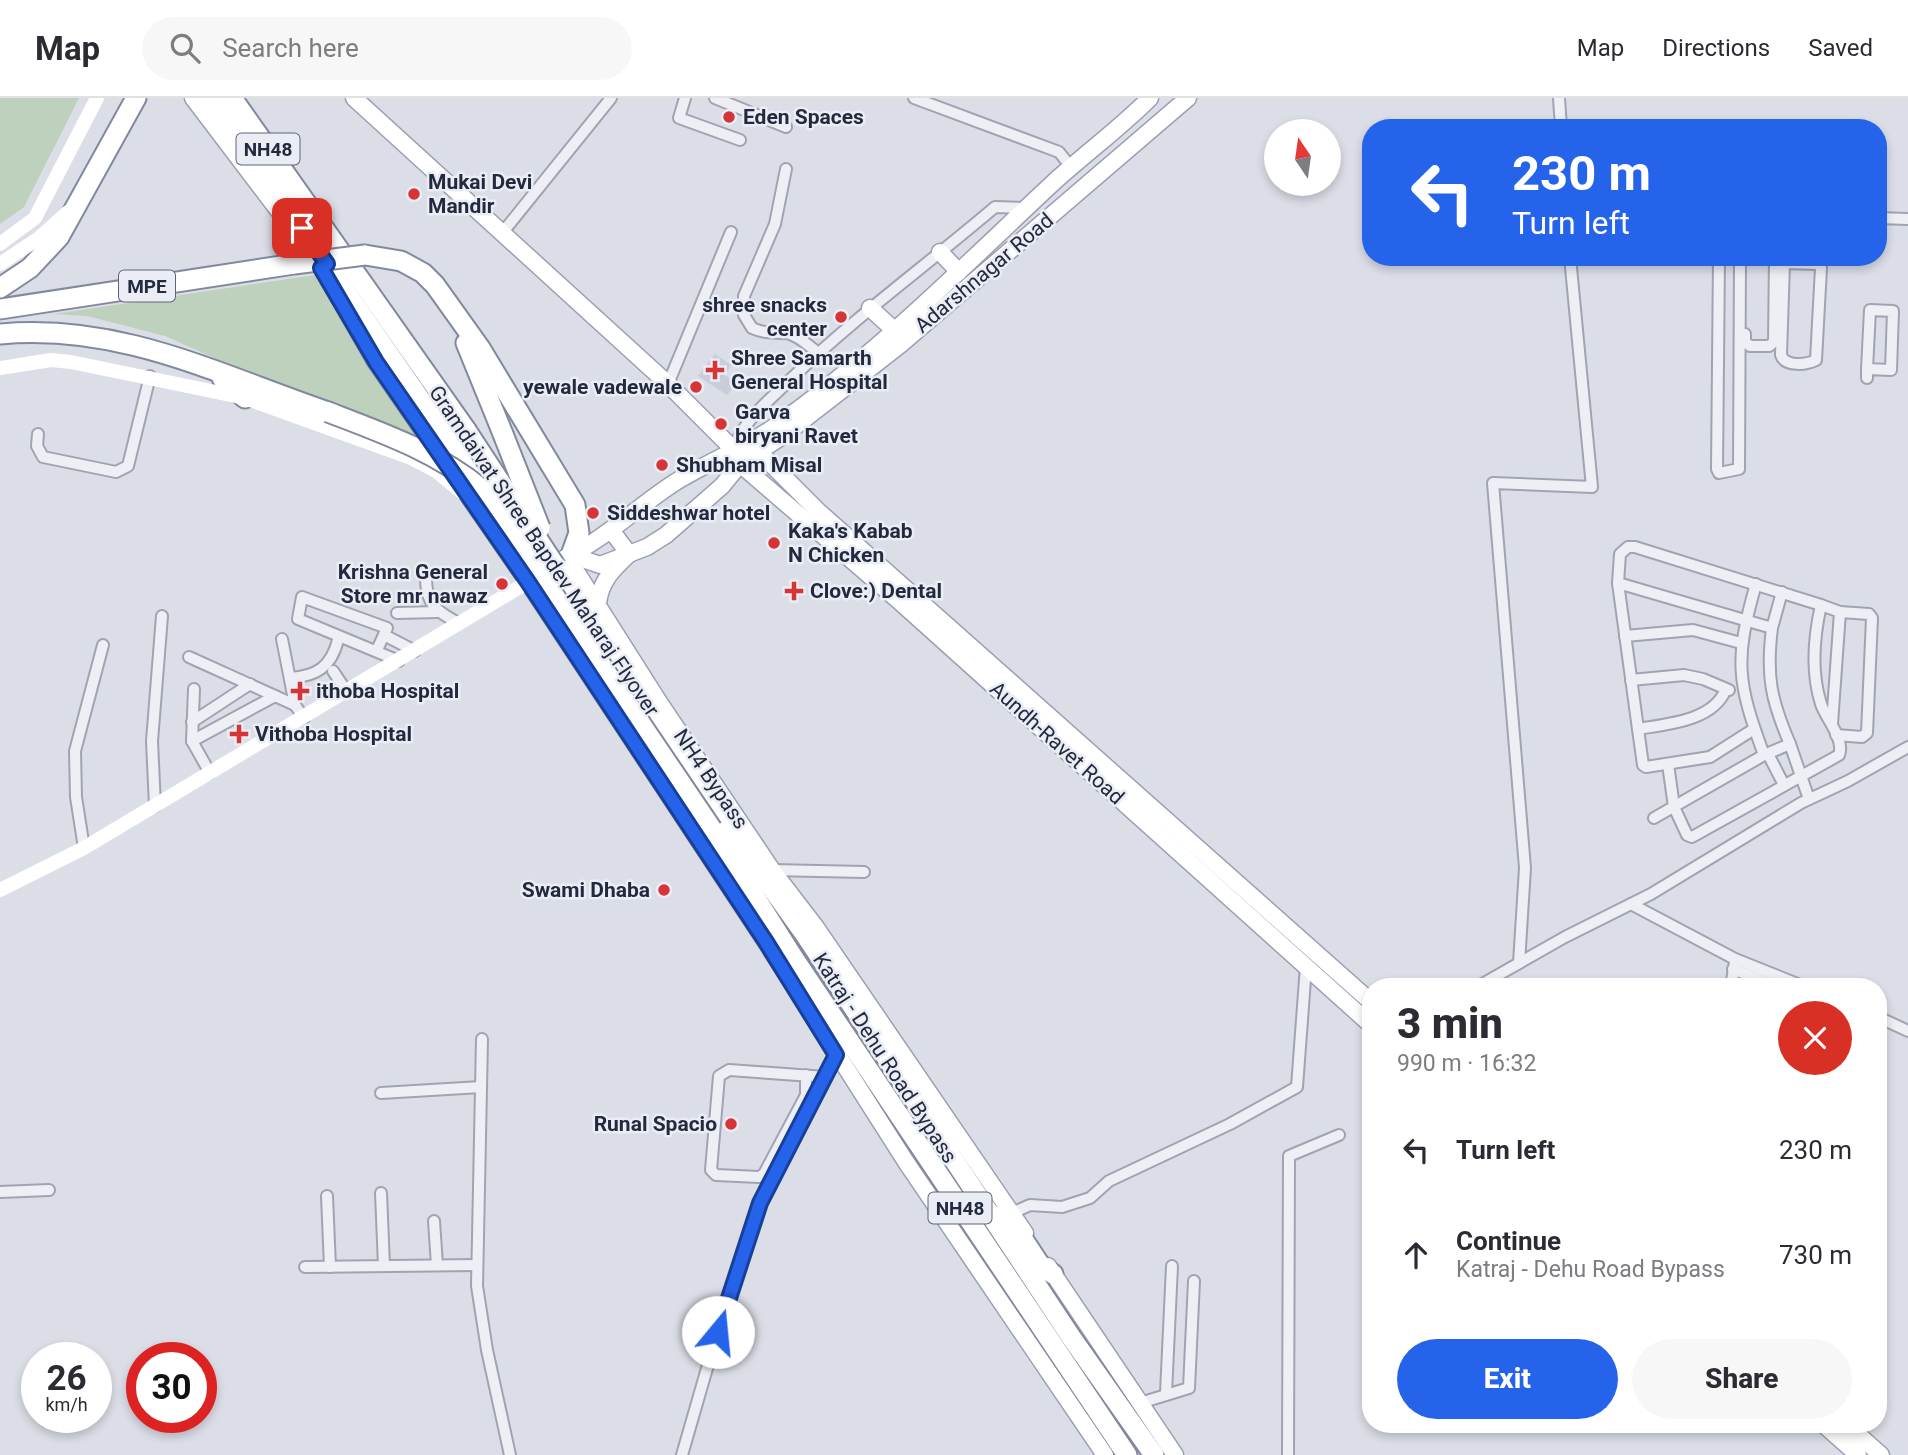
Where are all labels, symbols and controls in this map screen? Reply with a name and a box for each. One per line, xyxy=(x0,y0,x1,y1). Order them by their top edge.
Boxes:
search box xyxy=(142,17,632,80)
text: Map xyxy=(35,29,100,68)
icon: search xyxy=(166,29,204,67)
text: Search here xyxy=(222,33,359,63)
text: Map xyxy=(1577,34,1624,62)
text: Directions xyxy=(1662,34,1770,62)
text: Saved xyxy=(1808,34,1873,62)
place label: Eden Spaces xyxy=(743,105,864,129)
marker: Eden Spaces xyxy=(721,109,737,125)
north arrow xyxy=(1264,119,1340,196)
map controls xyxy=(1264,119,1341,196)
road number: NH48 xyxy=(236,134,300,164)
text: 230 m xyxy=(1512,145,1651,202)
icon: left xyxy=(1397,147,1488,238)
place label: Mukai Devi Mandir xyxy=(428,170,532,218)
marker: Mukai Devi Mandir xyxy=(406,186,422,202)
pin xyxy=(272,198,332,258)
text: Turn left xyxy=(1512,204,1630,242)
street label: Adarshnagar Road xyxy=(910,208,1058,338)
icon: arrive xyxy=(283,209,321,247)
road number: MPE xyxy=(119,270,175,302)
place label: shree snacks center xyxy=(702,293,827,341)
marker: shree snacks center xyxy=(833,309,849,325)
place label: Shree Samarth General Hospital xyxy=(731,346,888,394)
marker: Shree Samarth General Hospital xyxy=(705,360,725,380)
place label: yewale vadewale xyxy=(523,375,682,399)
marker: yewale vadewale xyxy=(688,379,704,395)
street label: Gramdaivat Shree Bapdev Maharaj Flyover xyxy=(424,381,664,721)
place label: Garva biryani Ravet xyxy=(735,400,858,448)
marker: Garva biryani Ravet xyxy=(713,416,729,432)
place label: Shubham Misal xyxy=(676,453,822,477)
marker: Shubham Misal xyxy=(654,457,670,473)
place label: Siddeshwar hotel xyxy=(607,501,770,525)
marker: Siddeshwar hotel xyxy=(585,505,601,521)
place label: Kaka's Kabab N Chicken xyxy=(788,519,913,567)
marker: Kaka's Kabab N Chicken xyxy=(766,535,782,551)
place label: Krishna General Store mr nawaz xyxy=(338,560,488,608)
marker: Krishna General Store mr nawaz xyxy=(494,576,510,592)
place label: Clove:) Dental xyxy=(810,579,942,603)
marker: Clove:) Dental xyxy=(784,581,804,601)
street label: Aundh-Ravet Road xyxy=(985,677,1129,809)
place label: ithoba Hospital xyxy=(316,679,459,703)
marker: ithoba Hospital xyxy=(290,681,310,701)
place label: Vithoba Hospital xyxy=(255,722,412,746)
marker: Vithoba Hospital xyxy=(229,724,249,744)
street label: NH4 Bypass xyxy=(669,725,753,833)
place label: Swami Dhaba xyxy=(522,878,650,902)
marker: Swami Dhaba xyxy=(656,882,672,898)
street label: Katraj - Dehu Road Bypass xyxy=(808,949,962,1167)
text: 3 min xyxy=(1397,999,1503,1048)
button: close xyxy=(1778,1001,1852,1075)
text: 990 m · 16:32 xyxy=(1397,1050,1536,1077)
place label: Runal Spacio xyxy=(594,1112,717,1136)
marker: Runal Spacio xyxy=(723,1116,739,1132)
icon: left xyxy=(1397,1131,1435,1169)
text: Turn left xyxy=(1456,1135,1555,1165)
text: 230 m xyxy=(1779,1135,1852,1165)
road number: NH48 xyxy=(928,1192,992,1224)
text: Continue xyxy=(1456,1226,1561,1256)
icon: ahead xyxy=(1397,1236,1435,1274)
text: 730 m xyxy=(1779,1240,1852,1270)
text: Katraj - Dehu Road Bypass xyxy=(1456,1256,1725,1283)
position arrow xyxy=(681,1295,755,1369)
button: Exit xyxy=(1397,1339,1618,1419)
button: Share xyxy=(1632,1339,1852,1419)
speed limit sign: 30 xyxy=(126,1342,217,1433)
text: 26 xyxy=(46,1358,87,1399)
text: km/h xyxy=(45,1394,88,1415)

